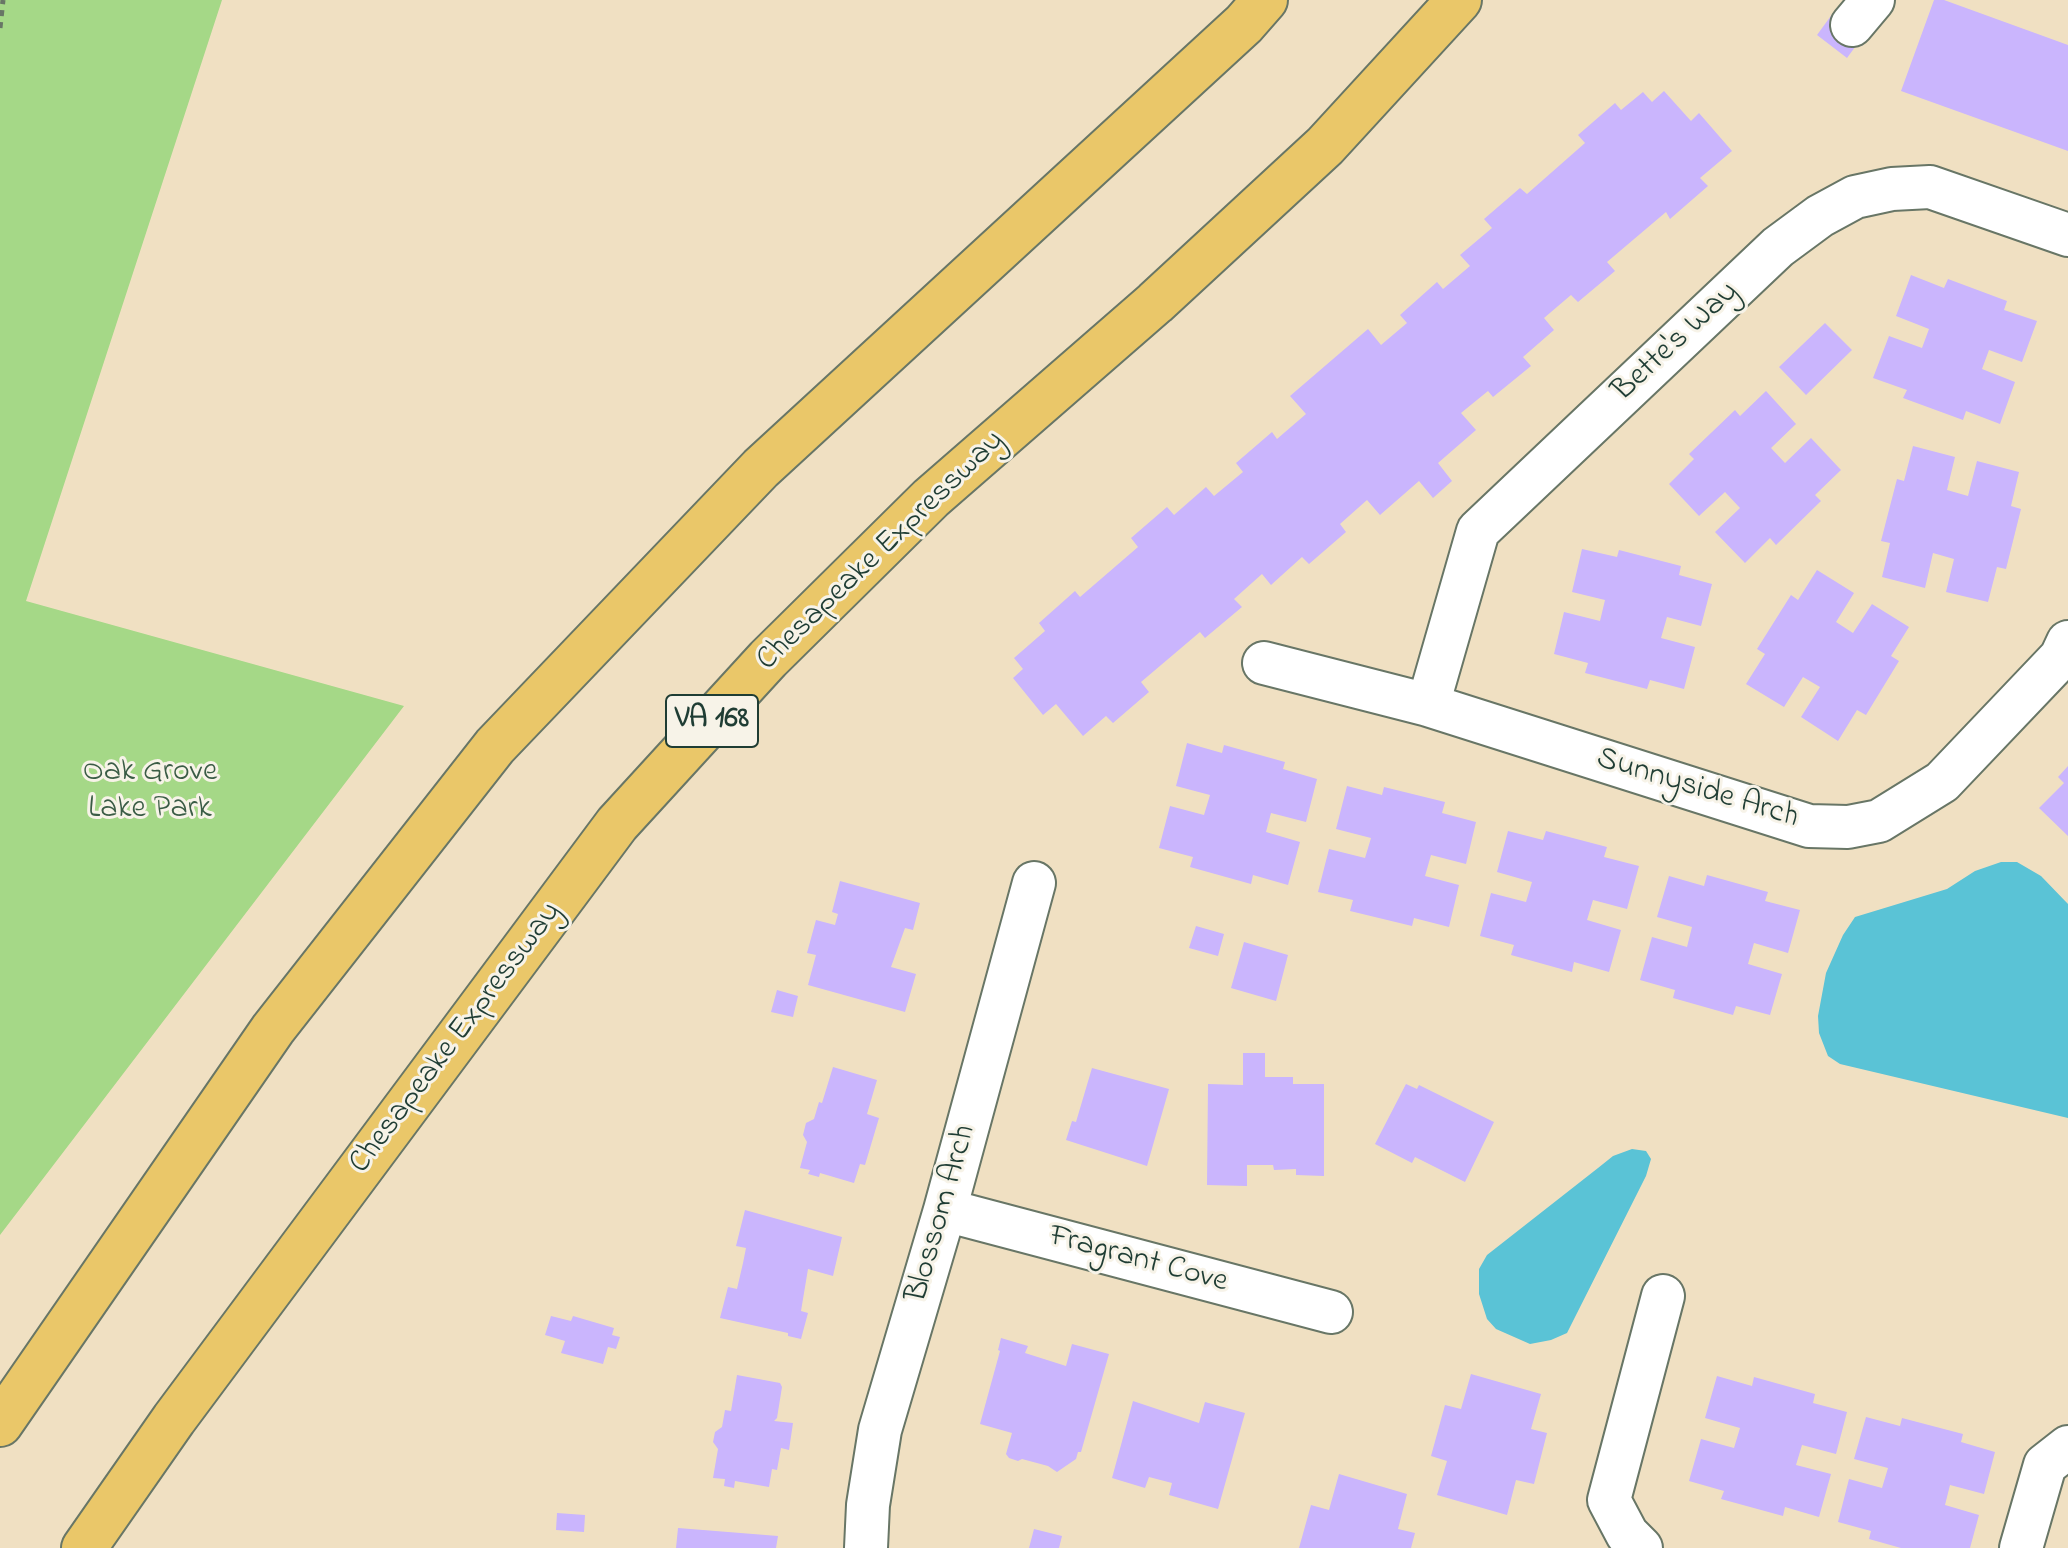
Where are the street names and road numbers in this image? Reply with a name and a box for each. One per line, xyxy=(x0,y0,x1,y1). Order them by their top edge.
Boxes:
street label: Bette's Way xyxy=(1606,275,1748,411)
street label: Chesapeake Expressway xyxy=(750,424,1014,680)
road number: VA 168 xyxy=(666,695,758,747)
street label: Sunnyside Arch xyxy=(1591,741,1803,839)
street label: Chesapeake Expressway xyxy=(342,896,572,1182)
street label: Blossom Arch xyxy=(899,1121,987,1307)
street label: Fragrant Cove xyxy=(1044,1219,1232,1303)

